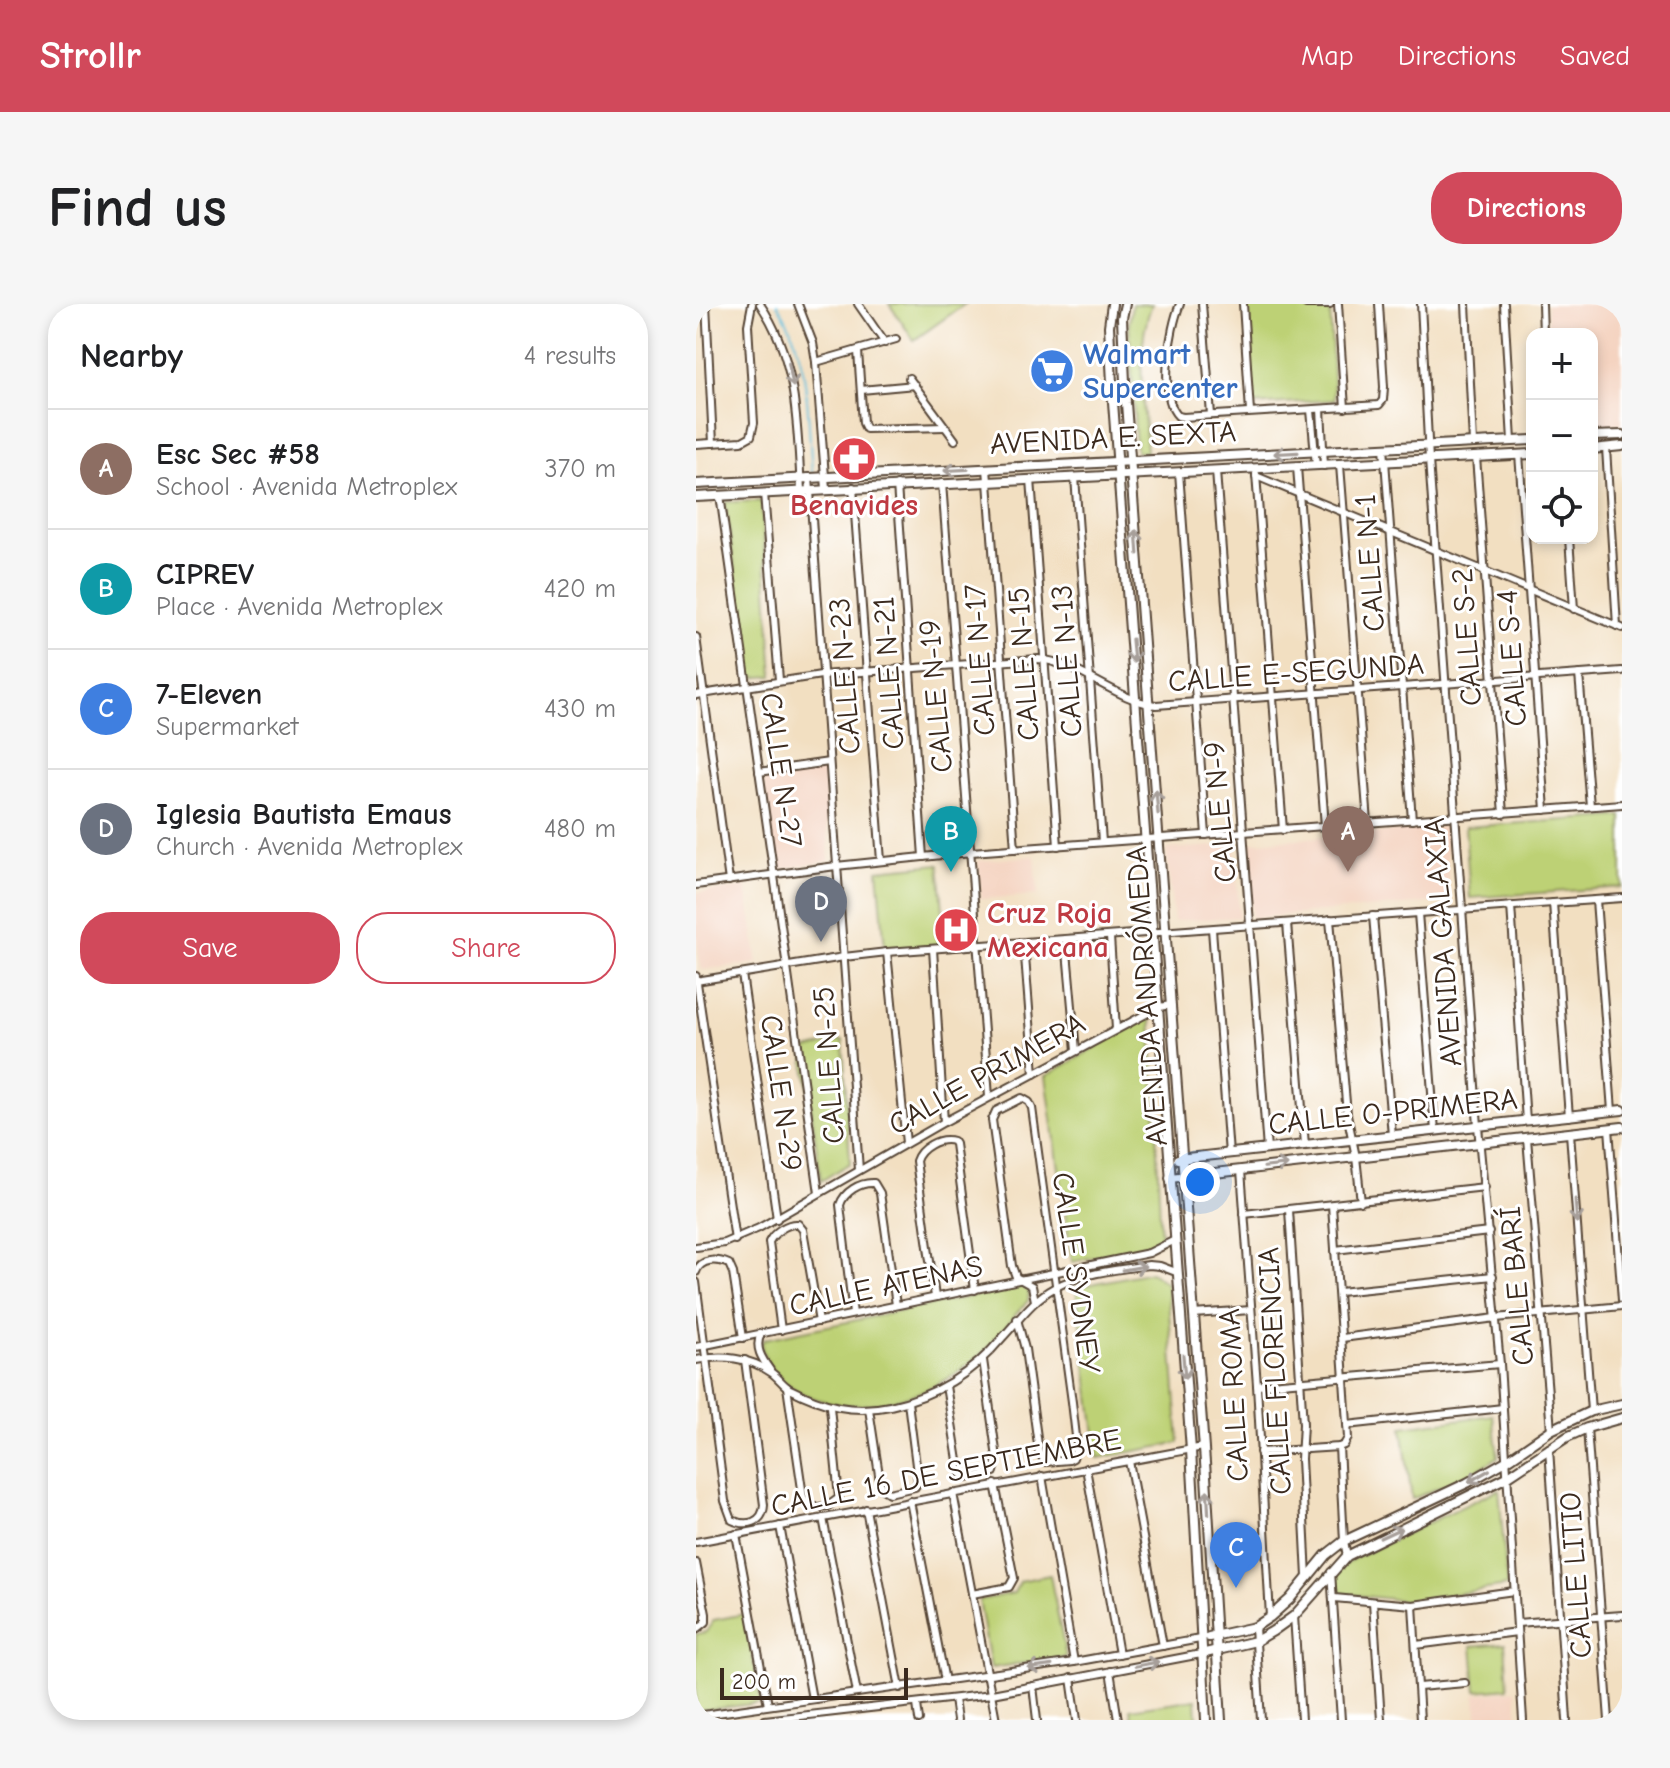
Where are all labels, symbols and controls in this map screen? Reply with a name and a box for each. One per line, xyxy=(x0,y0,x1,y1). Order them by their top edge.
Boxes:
text: Strollr xyxy=(40,34,141,78)
text: Map xyxy=(1301,40,1354,72)
text: Directions xyxy=(1398,40,1516,72)
text: Saved xyxy=(1560,40,1630,72)
button: Directions xyxy=(1431,172,1622,244)
text: Find us xyxy=(48,176,227,240)
map controls xyxy=(1526,328,1598,544)
button: + xyxy=(1526,328,1598,400)
text: Nearby xyxy=(80,336,183,376)
place label: Walmart Supercenter xyxy=(1083,337,1238,406)
text: 4 results xyxy=(524,341,616,371)
supermarket icon: Walmart Supercenter xyxy=(1028,347,1076,395)
one-way arrow xyxy=(784,362,799,387)
button: − xyxy=(1526,400,1598,472)
street label: AVENIDA E. SEXTA xyxy=(989,414,1237,462)
pharmacy icon: Benavides xyxy=(830,435,878,483)
text: Esc Sec #58 xyxy=(156,437,320,472)
one-way arrow xyxy=(1273,446,1300,461)
text: A xyxy=(99,454,113,484)
text: 370 m xyxy=(545,454,616,484)
one-way arrow xyxy=(943,462,970,477)
text: School · Avenida Metroplex xyxy=(156,472,457,502)
button: locate xyxy=(1526,472,1598,544)
place label: Benavides xyxy=(790,488,918,523)
street label: CALLE N-1 xyxy=(1348,493,1392,633)
one-way arrow xyxy=(1129,529,1144,556)
text: CIPREV xyxy=(156,557,254,592)
street label: CALLE S-2 xyxy=(1445,567,1489,707)
text: B xyxy=(98,574,114,604)
text: 420 m xyxy=(544,574,616,604)
street label: CALLE N-17 xyxy=(957,583,1003,737)
street label: CALLE N-13 xyxy=(1044,584,1090,738)
street label: CALLE N-15 xyxy=(1001,586,1047,742)
street label: CALLE S-4 xyxy=(1490,588,1534,728)
text: Place · Avenida Metroplex xyxy=(156,592,443,622)
street label: CALLE N-21 xyxy=(866,595,912,751)
street label: CALLE N-23 xyxy=(822,597,868,755)
street label: CALLE N-19 xyxy=(912,618,960,774)
one-way arrow xyxy=(1126,637,1141,664)
street label: CALLE E-SEGUNDA xyxy=(1167,647,1425,699)
text: 7-Eleven xyxy=(156,677,262,712)
street label: CALLE N-27 xyxy=(753,691,809,849)
text: C xyxy=(98,694,114,724)
text: 430 m xyxy=(544,694,616,724)
text: Supermarket xyxy=(156,712,299,742)
street label: CALLE N-9 xyxy=(1196,740,1244,884)
one-way arrow xyxy=(1149,789,1164,816)
text: Iglesia Bautista Emaus xyxy=(156,797,452,832)
pin: B xyxy=(925,806,977,872)
pin: A xyxy=(1322,806,1374,872)
text: D xyxy=(98,814,114,844)
text: 480 m xyxy=(544,814,616,844)
street label: AVENIDA GALAXIA xyxy=(1417,816,1469,1068)
text: Church · Avenida Metroplex xyxy=(156,832,463,862)
street label: AVENIDA ANDRÓMEDA xyxy=(1118,845,1175,1147)
pin: D xyxy=(795,876,847,942)
place label: Cruz Roja Mexicana xyxy=(987,896,1112,965)
hospital icon: Cruz Roja Mexicana xyxy=(932,906,980,954)
button: Save xyxy=(80,912,340,984)
button: Share xyxy=(356,912,616,984)
street label: CALLE N-25 xyxy=(806,985,852,1145)
street label: CALLE PRIMERA xyxy=(883,1006,1091,1142)
street label: CALLE N-29 xyxy=(753,1013,809,1173)
street label: CALLE O-PRIMERA xyxy=(1267,1082,1519,1142)
one-way arrow xyxy=(1262,1159,1289,1174)
your location xyxy=(1180,1162,1220,1202)
street label: CALLE SYDNEY xyxy=(1045,1170,1107,1376)
one-way arrow xyxy=(1568,1197,1583,1224)
street label: CALLE BARÍ xyxy=(1493,1205,1541,1367)
street label: CALLE FLORENCIA xyxy=(1251,1246,1299,1496)
street label: CALLE ATENAS xyxy=(786,1248,986,1324)
one-way arrow xyxy=(1121,1259,1147,1274)
street label: CALLE ROMA xyxy=(1212,1307,1256,1483)
one-way arrow xyxy=(1177,1353,1192,1380)
street label: CALLE 16 DE SEPTIEMBRE xyxy=(768,1422,1124,1524)
one-way arrow xyxy=(1468,1468,1491,1484)
one-way arrow xyxy=(1200,1489,1215,1516)
street label: CALLE LITIO xyxy=(1553,1491,1599,1659)
pin: C xyxy=(1210,1522,1262,1588)
one-way arrow xyxy=(1379,1525,1403,1540)
one-way arrow xyxy=(1134,1656,1159,1671)
one-way arrow xyxy=(1028,1660,1054,1675)
scale bar xyxy=(720,1664,908,1700)
text: 200 m xyxy=(732,1669,796,1695)

